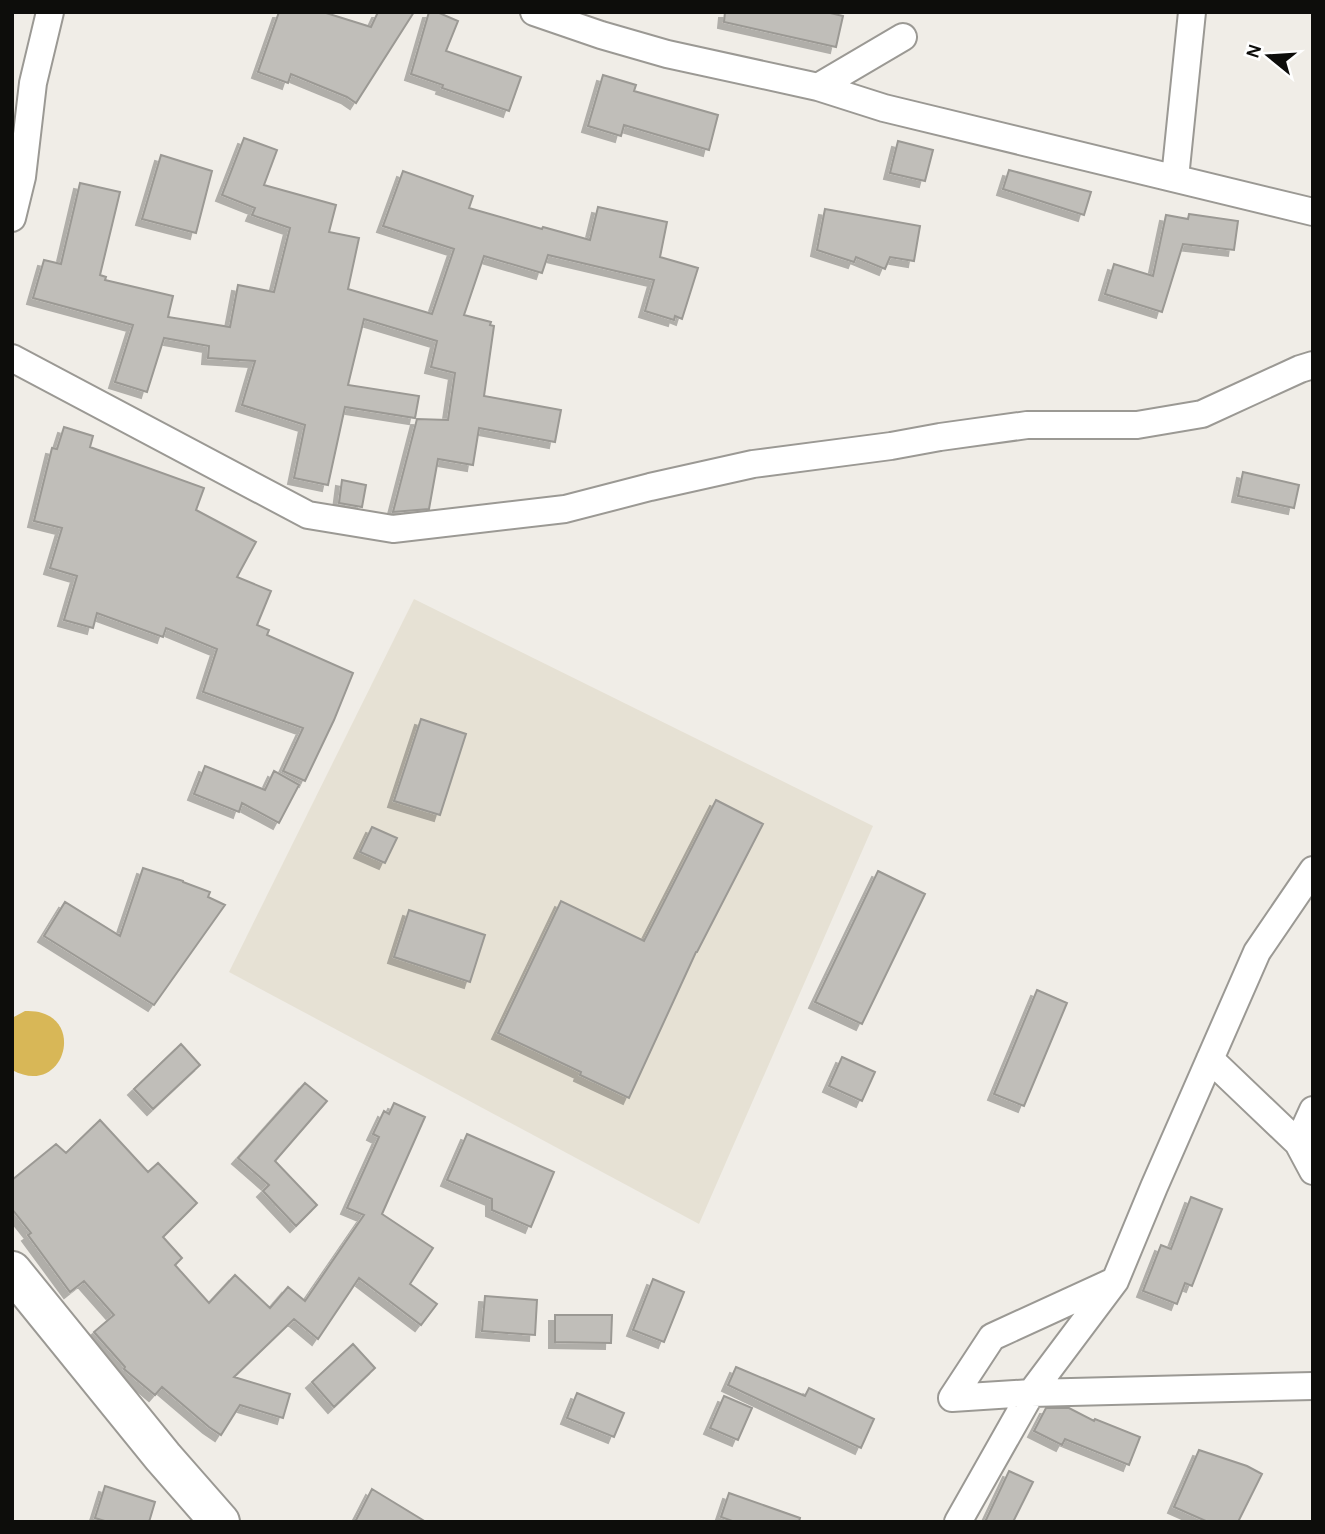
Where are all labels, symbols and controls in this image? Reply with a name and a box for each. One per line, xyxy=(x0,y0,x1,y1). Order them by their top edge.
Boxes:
north arrow xyxy=(1234,21,1304,91)
text: N xyxy=(1241,41,1266,61)

